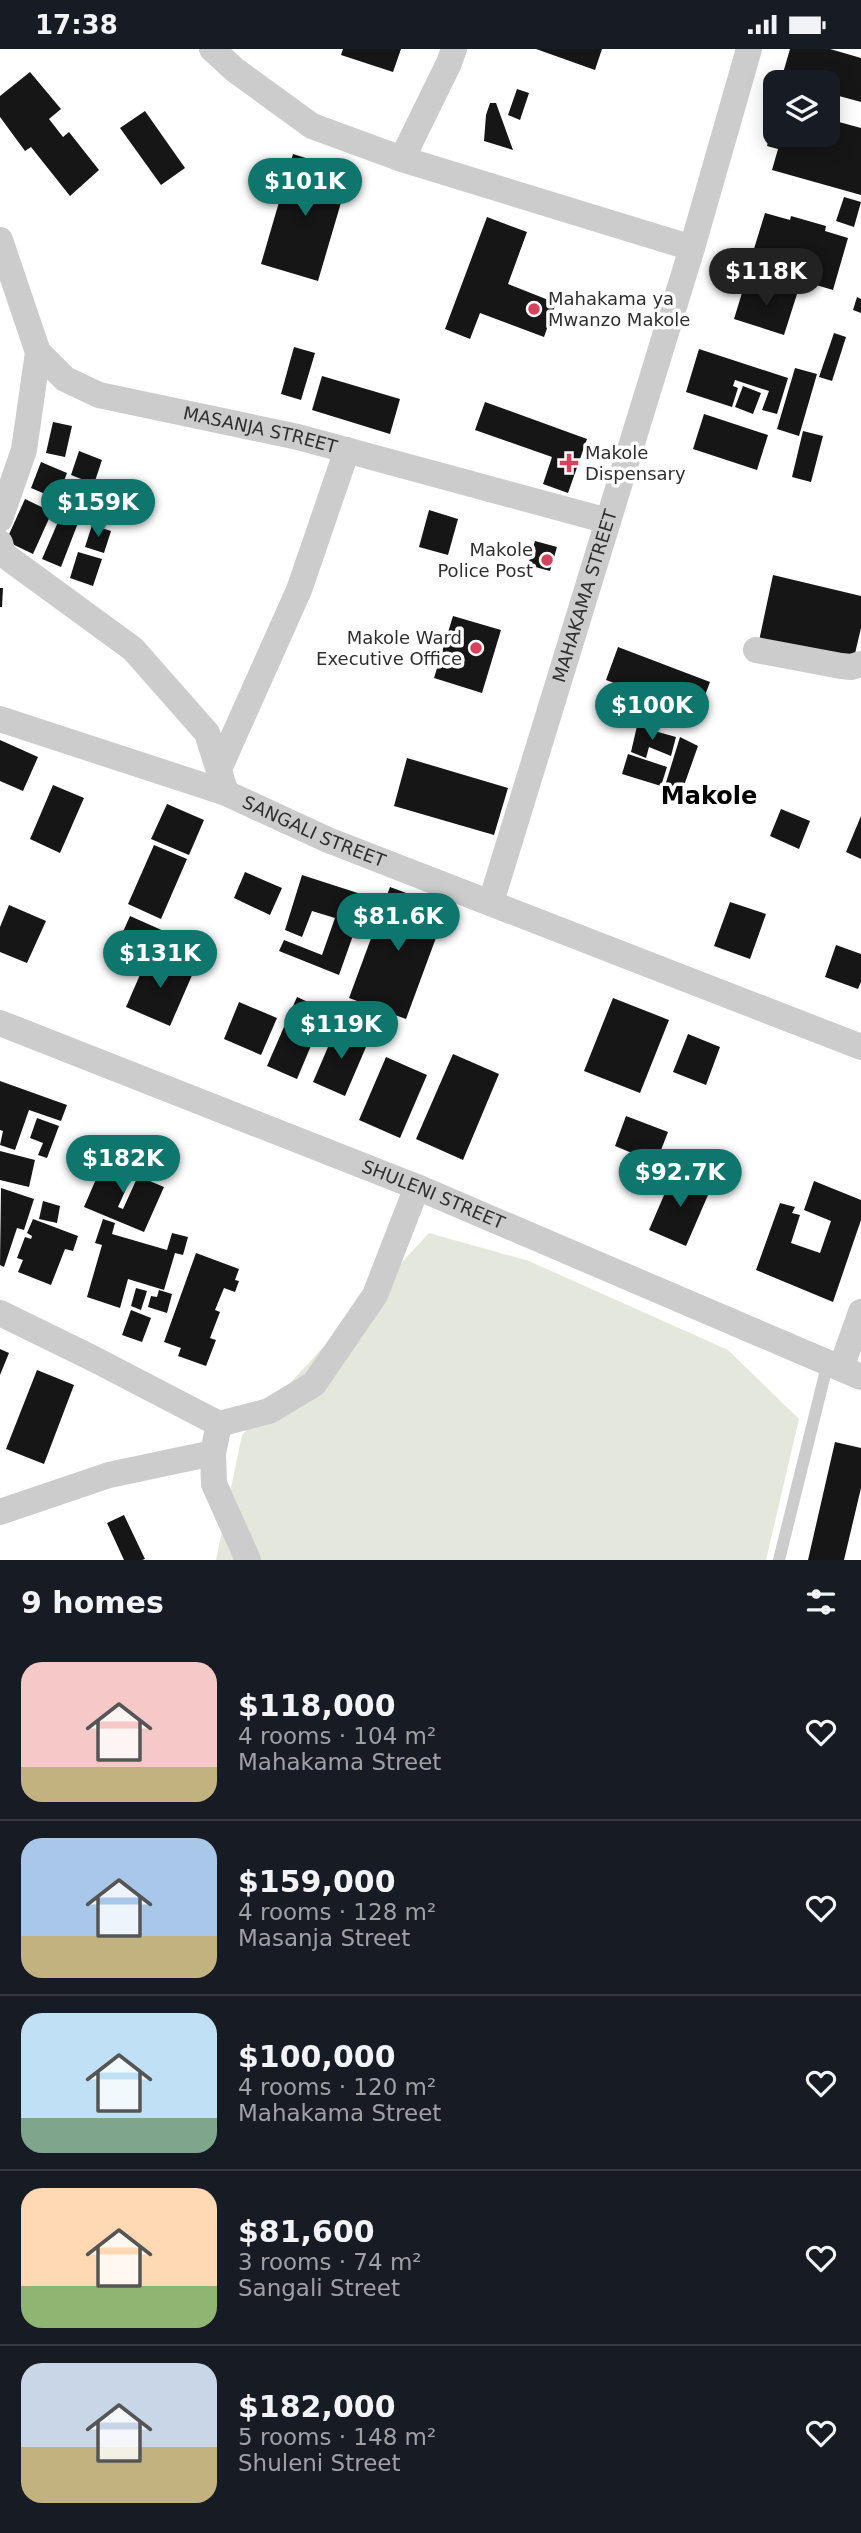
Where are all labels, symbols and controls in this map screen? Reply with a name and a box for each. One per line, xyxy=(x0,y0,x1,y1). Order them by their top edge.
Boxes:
text: 17:38 xyxy=(35,10,118,40)
map controls xyxy=(763,70,840,147)
button: layers xyxy=(763,70,840,147)
pin: $101K xyxy=(256,159,354,218)
text: $101K xyxy=(264,168,346,194)
pin: $118K xyxy=(717,249,815,308)
text: $118K xyxy=(725,258,807,284)
place label: Mahakama ya Mwanzo Makole xyxy=(548,288,690,330)
marker: Mahakama ya Mwanzo Makole xyxy=(526,301,542,317)
street label: MASANJA STREET xyxy=(181,402,341,457)
place label: Makole Dispensary xyxy=(585,442,686,484)
marker: Makole Dispensary xyxy=(559,453,579,473)
pin: $159K xyxy=(49,479,147,539)
text: $159K xyxy=(57,489,139,515)
street label: MAHAKAMA STREET xyxy=(548,506,621,685)
place label: Makole Police Post xyxy=(437,539,533,581)
marker: Makole Police Post xyxy=(539,552,555,568)
place label: Makole Ward Executive Office xyxy=(316,627,462,669)
marker: Makole Ward Executive Office xyxy=(468,640,484,656)
pin: $100K xyxy=(603,683,701,742)
text: $100K xyxy=(611,692,693,718)
district label: Makole xyxy=(661,782,757,810)
street label: SANGALI STREET xyxy=(239,791,389,872)
pin: $81.6K xyxy=(341,893,455,953)
text: $81.6K xyxy=(353,903,443,929)
pin: $131K xyxy=(111,930,209,990)
text: $131K xyxy=(119,940,201,966)
pin: $119K xyxy=(292,1002,390,1061)
text: $119K xyxy=(300,1011,382,1037)
pin: $182K xyxy=(74,1135,172,1195)
text: $182K xyxy=(82,1145,164,1171)
pin: $92.7K xyxy=(623,1149,737,1209)
street label: SHULENI STREET xyxy=(359,1155,509,1234)
text: $92.7K xyxy=(635,1159,725,1185)
icon: filters xyxy=(802,1583,840,1621)
text: 9 homes xyxy=(21,1585,164,1620)
text: $118,000 xyxy=(238,1688,396,1723)
icon: home xyxy=(77,1690,161,1774)
icon: heart xyxy=(802,1713,840,1751)
text: 4 rooms · 104 m² xyxy=(238,1723,436,1749)
text: Mahakama Street xyxy=(238,1749,441,1775)
text: $159,000 xyxy=(238,1864,396,1899)
icon: home xyxy=(77,1866,161,1950)
icon: heart xyxy=(802,1889,840,1927)
text: 4 rooms · 128 m² xyxy=(238,1899,436,1925)
text: Masanja Street xyxy=(238,1925,410,1951)
text: $100,000 xyxy=(238,2039,396,2074)
icon: home xyxy=(77,2041,161,2125)
icon: heart xyxy=(802,2064,840,2102)
text: 4 rooms · 120 m² xyxy=(238,2074,436,2100)
text: Mahakama Street xyxy=(238,2100,441,2126)
text: $81,600 xyxy=(238,2214,375,2249)
icon: home xyxy=(77,2216,161,2300)
icon: heart xyxy=(802,2239,840,2277)
text: 3 rooms · 74 m² xyxy=(238,2249,422,2275)
text: Sangali Street xyxy=(238,2275,400,2301)
text: $182,000 xyxy=(238,2389,396,2424)
icon: home xyxy=(77,2391,161,2475)
icon: heart xyxy=(802,2414,840,2452)
text: 5 rooms · 148 m² xyxy=(238,2424,436,2450)
text: Shuleni Street xyxy=(238,2450,400,2476)

